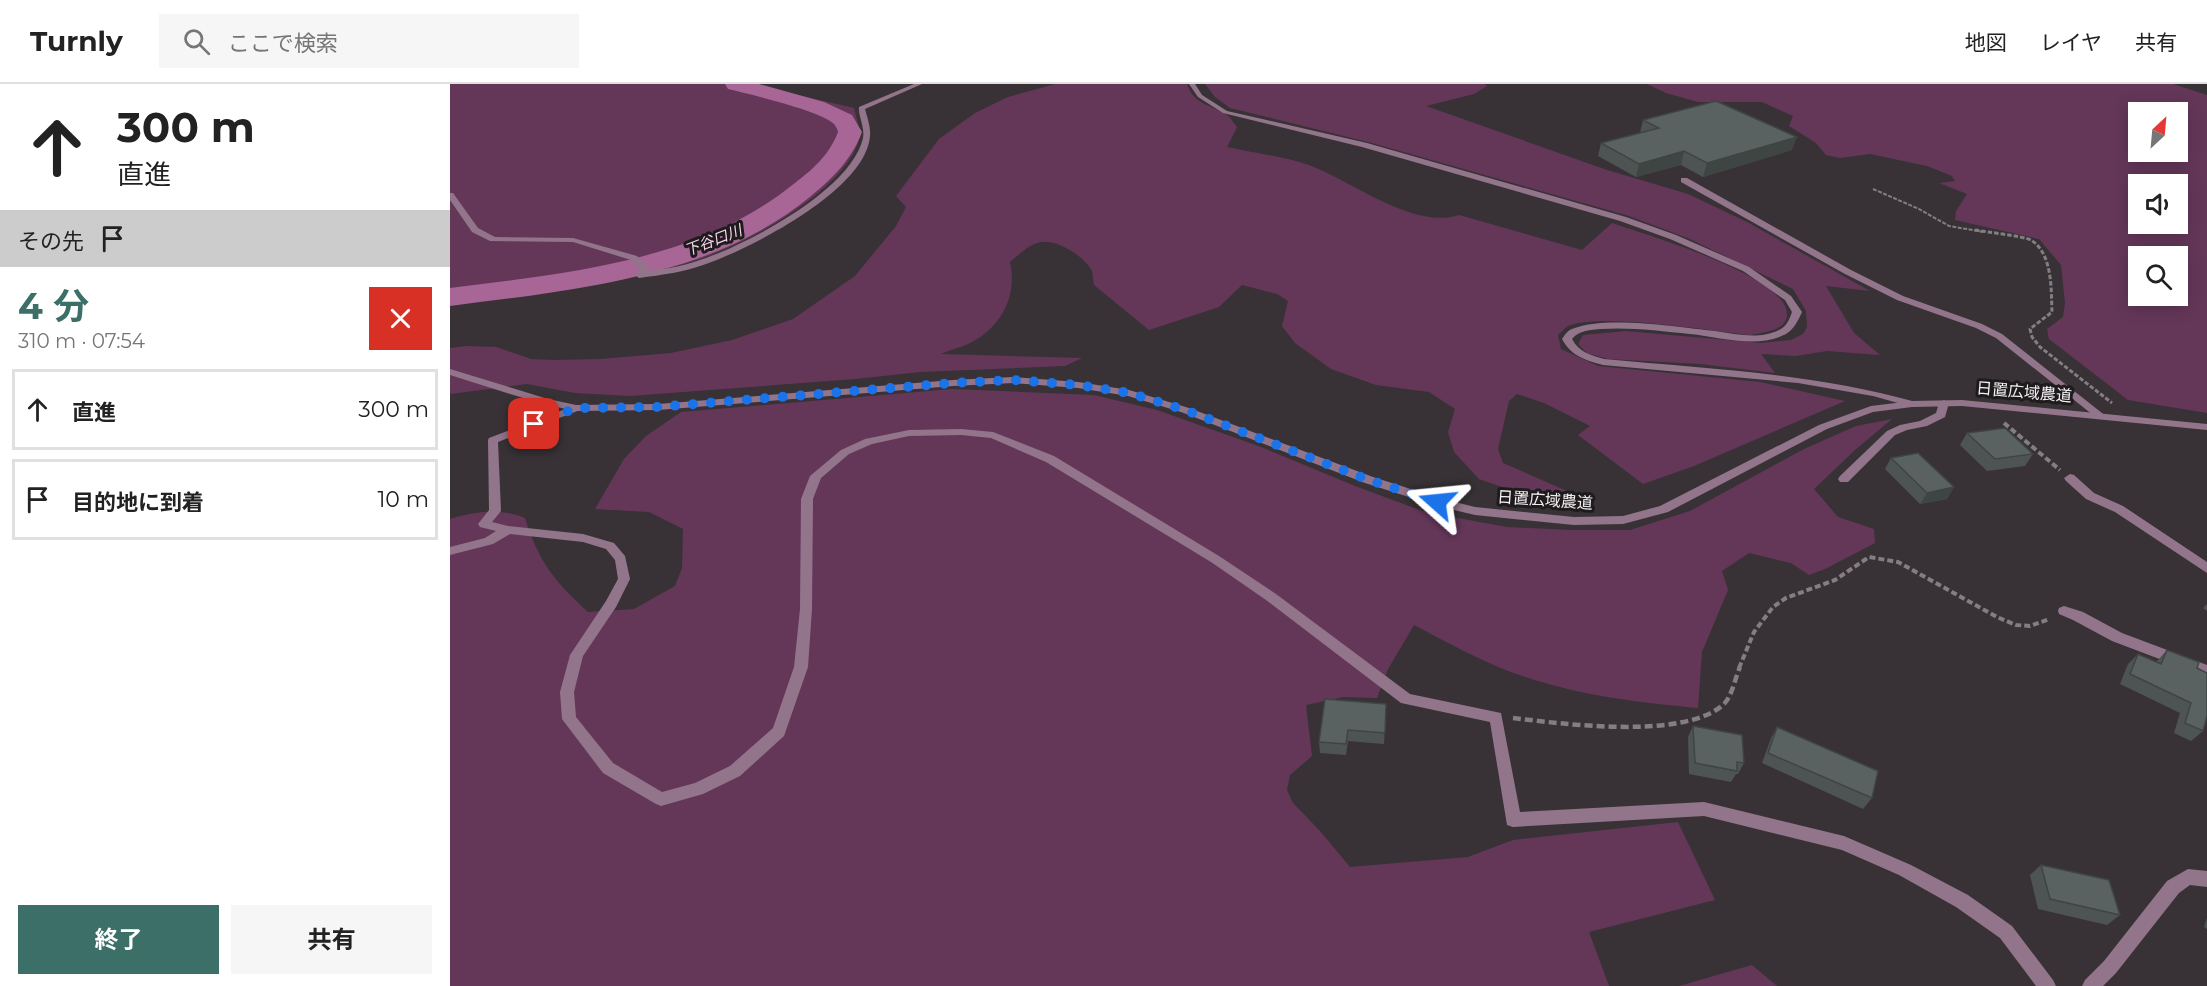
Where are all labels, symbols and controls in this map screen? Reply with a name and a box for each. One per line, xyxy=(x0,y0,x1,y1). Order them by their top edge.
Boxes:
search box xyxy=(159,14,579,68)
text: Turnly xyxy=(30,24,123,58)
icon: search xyxy=(180,25,213,58)
text: ここで検索 xyxy=(228,30,338,57)
text: 地図 xyxy=(1965,30,2007,55)
text: レイヤ xyxy=(2040,30,2102,55)
text: 共有 xyxy=(2135,30,2177,55)
text: 300 m xyxy=(117,101,255,153)
north arrow xyxy=(2128,102,2188,162)
map controls xyxy=(2128,102,2188,306)
icon: ahead xyxy=(18,108,96,186)
text: 直進 xyxy=(117,158,171,191)
button: sound xyxy=(2128,174,2188,234)
water label: 下谷口川 xyxy=(682,220,746,260)
icon: arrive xyxy=(96,222,129,255)
text: その先 xyxy=(18,228,84,255)
button: search xyxy=(2128,246,2188,306)
text: 4 分 xyxy=(18,284,89,328)
button: close xyxy=(369,287,432,350)
text: 310 m · 07:54 xyxy=(18,329,145,353)
street label: 日置広域農道 xyxy=(1975,378,2073,406)
icon: ahead xyxy=(21,393,54,426)
text: 300 m xyxy=(358,396,429,423)
pin xyxy=(508,398,559,449)
text: 直進 xyxy=(72,399,116,426)
icon: arrive xyxy=(517,407,550,440)
position arrow xyxy=(1405,470,1469,534)
icon: arrive xyxy=(21,483,54,516)
text: 10 m xyxy=(377,486,429,513)
street label: 日置広域農道 xyxy=(1496,487,1594,513)
text: 目的地に到着 xyxy=(72,489,204,516)
button: 終了 xyxy=(18,905,219,974)
button: 共有 xyxy=(231,905,432,974)

